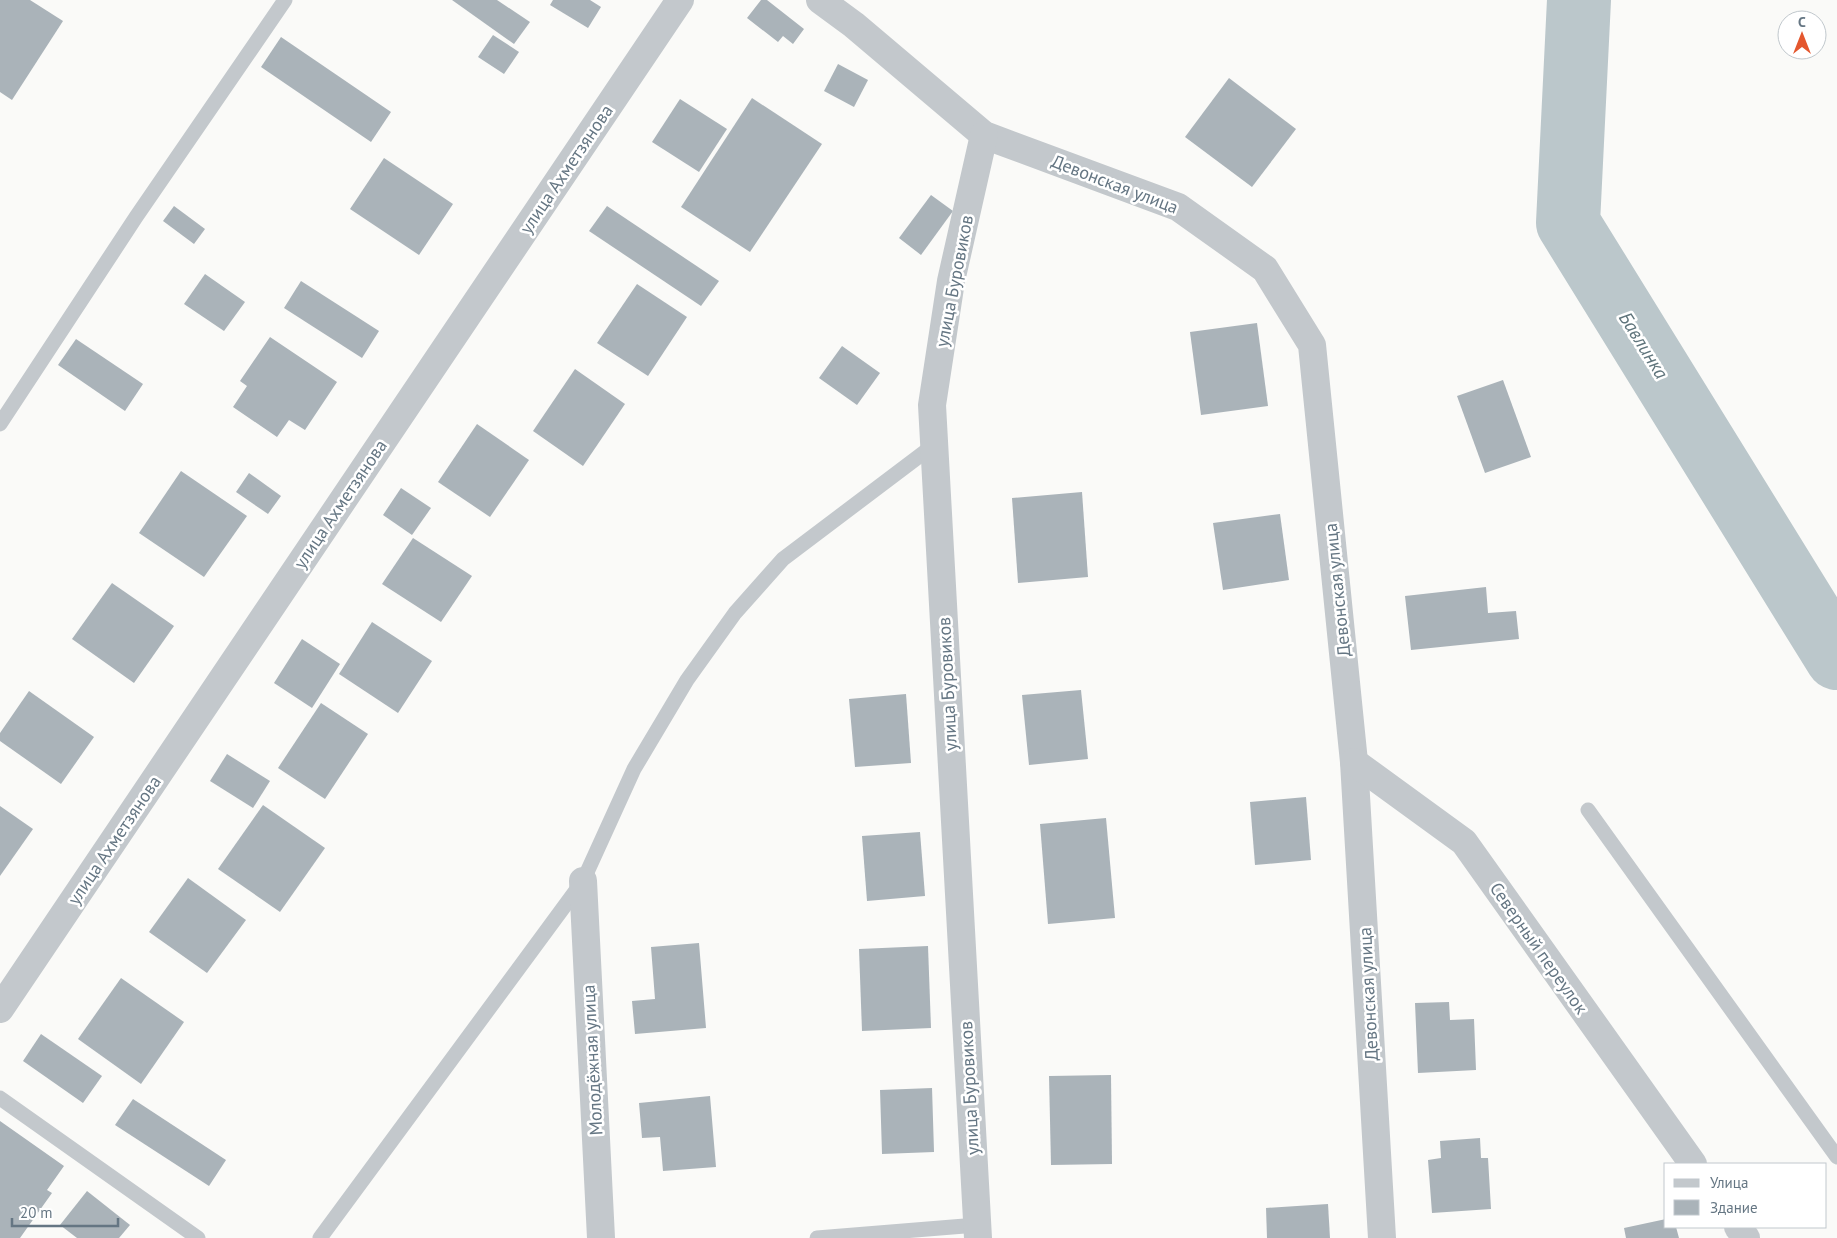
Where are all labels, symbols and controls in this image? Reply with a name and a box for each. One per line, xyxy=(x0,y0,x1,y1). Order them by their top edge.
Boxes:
north arrow xyxy=(1777,10,1827,60)
text: С xyxy=(1798,13,1806,31)
street label: улица Ахметзянова xyxy=(514,100,618,238)
street label: Девонская улица xyxy=(1048,149,1182,219)
street label: улица Буровиков xyxy=(930,213,978,349)
water label: Бавлинка xyxy=(1614,307,1674,384)
street label: улица Ахметзянова xyxy=(288,435,392,573)
street label: Девонская улица xyxy=(1319,522,1355,658)
street label: улица Буровиков xyxy=(932,616,962,752)
street label: улица Ахметзянова xyxy=(62,771,166,909)
street label: Северный переулок xyxy=(1485,878,1593,1019)
street label: Девонская улица xyxy=(1353,927,1383,1061)
street label: Молодёжная улица xyxy=(577,984,607,1136)
street label: улица Буровиков xyxy=(954,1020,984,1156)
legend xyxy=(1664,1163,1827,1228)
text: Улица xyxy=(1710,1173,1748,1192)
scale bar xyxy=(12,1196,119,1228)
text: Здание xyxy=(1710,1198,1758,1217)
text: 20 m xyxy=(20,1203,53,1222)

